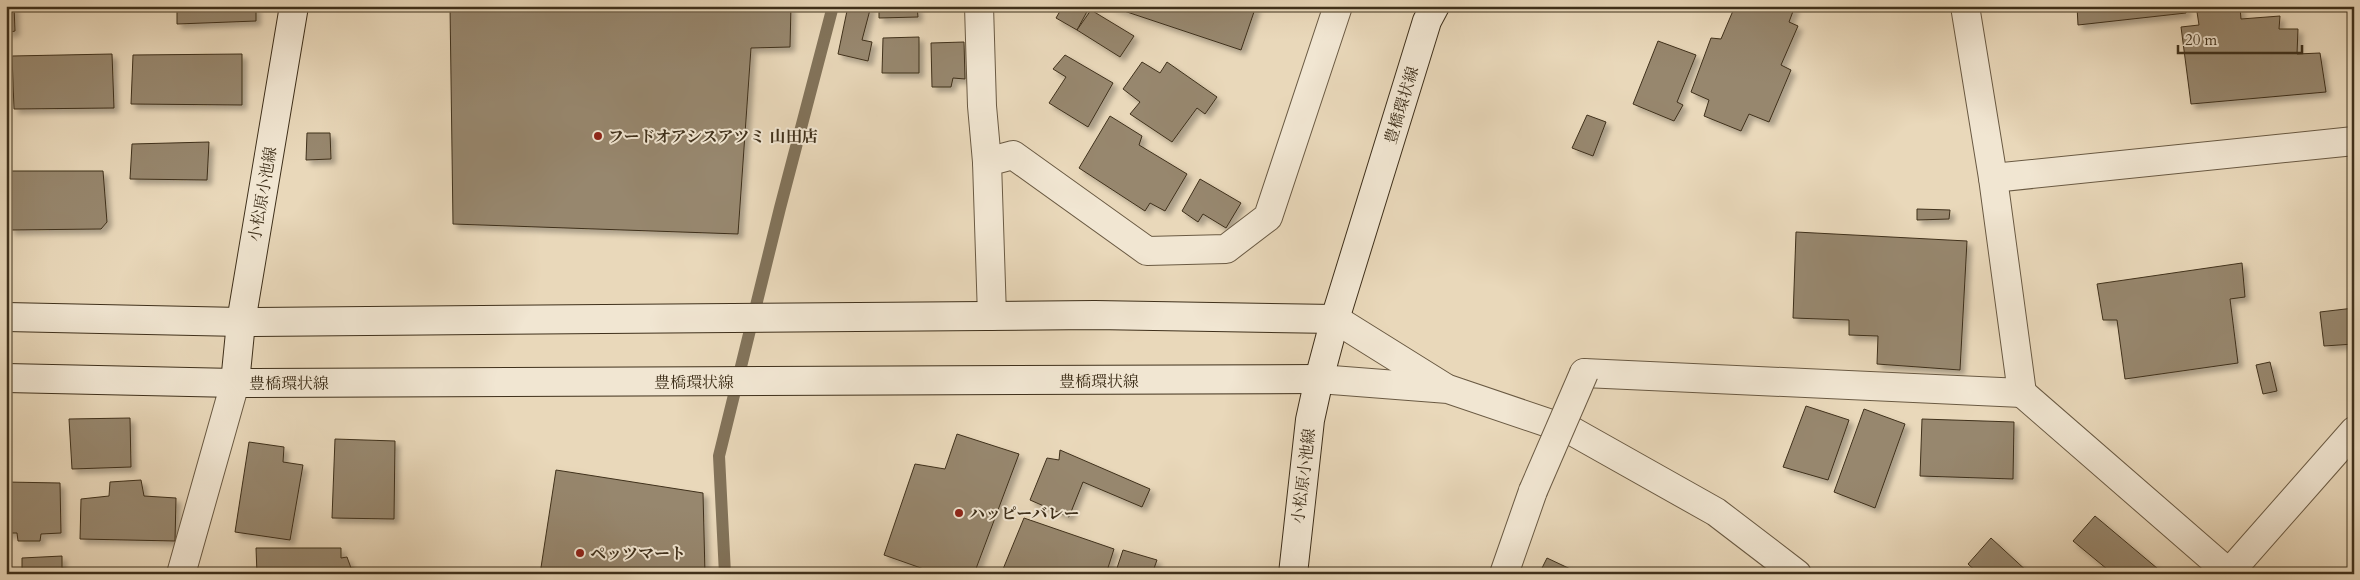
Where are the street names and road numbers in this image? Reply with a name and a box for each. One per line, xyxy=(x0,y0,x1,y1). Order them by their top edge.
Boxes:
street label: 豊橋環状線 xyxy=(1380,64,1424,147)
street label: 小松原小池線 xyxy=(244,145,282,243)
street label: 豊橋環状線 xyxy=(1059,371,1139,393)
street label: 豊橋環状線 xyxy=(654,372,734,394)
street label: 豊橋環状線 xyxy=(249,373,329,395)
street label: 小松原小池線 xyxy=(1287,427,1321,525)

